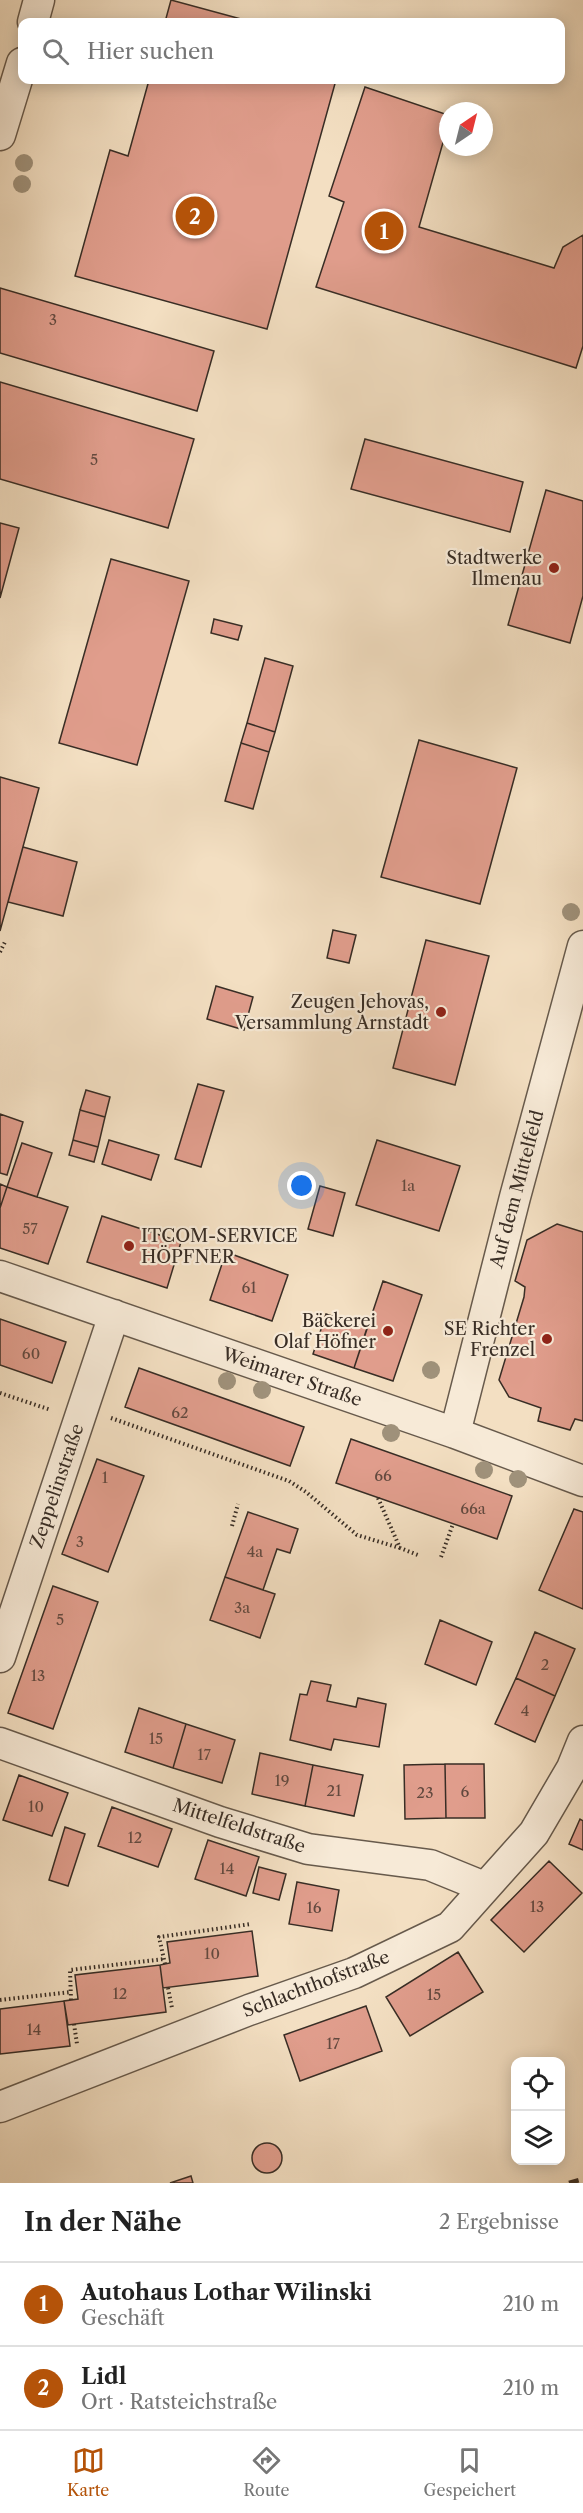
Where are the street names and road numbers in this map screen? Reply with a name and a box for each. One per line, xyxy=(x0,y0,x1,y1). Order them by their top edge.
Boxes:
street label: Auf dem Mittelfeld xyxy=(485,1108,549,1271)
street label: Weimarer Straße xyxy=(218,1342,365,1411)
street label: Zeppelinstraße xyxy=(25,1421,89,1551)
street label: Mittelfeldstraße xyxy=(170,1794,308,1858)
street label: Schlachthofstraße xyxy=(239,1946,393,2022)

